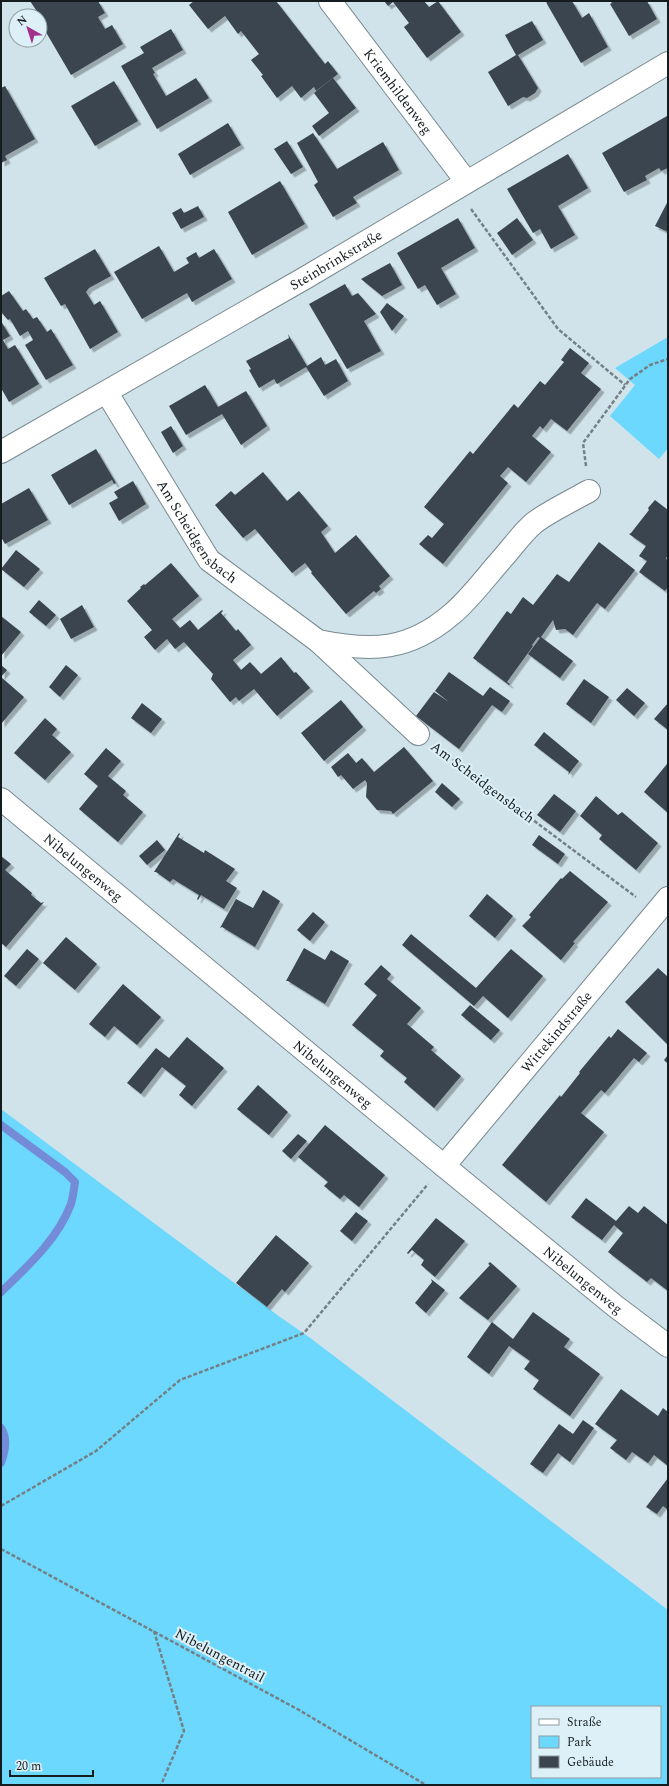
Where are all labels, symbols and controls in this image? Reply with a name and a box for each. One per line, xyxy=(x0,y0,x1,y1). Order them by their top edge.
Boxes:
north arrow xyxy=(8,8,48,48)
text: N xyxy=(13,11,31,30)
street label: Kriemhildenweg xyxy=(358,44,437,139)
street label: Steinbrinkstraße xyxy=(286,225,386,296)
street label: Am Scheidgensbach xyxy=(151,476,242,589)
street label: Am Scheidgensbach xyxy=(426,736,539,829)
street label: Nibelungenweg xyxy=(39,828,127,907)
street label: Wittekindstraße xyxy=(516,986,597,1078)
street label: Nibelungenweg xyxy=(288,1035,377,1114)
street label: Nibelungenweg xyxy=(538,1241,627,1319)
street label: Nibelungentrail xyxy=(171,1623,268,1688)
legend xyxy=(531,1706,661,1778)
text: Straße xyxy=(567,1713,602,1732)
text: Park xyxy=(567,1733,592,1752)
scale bar xyxy=(10,1752,93,1778)
text: Gebäude xyxy=(567,1753,614,1772)
text: 20 m xyxy=(16,1757,41,1776)

